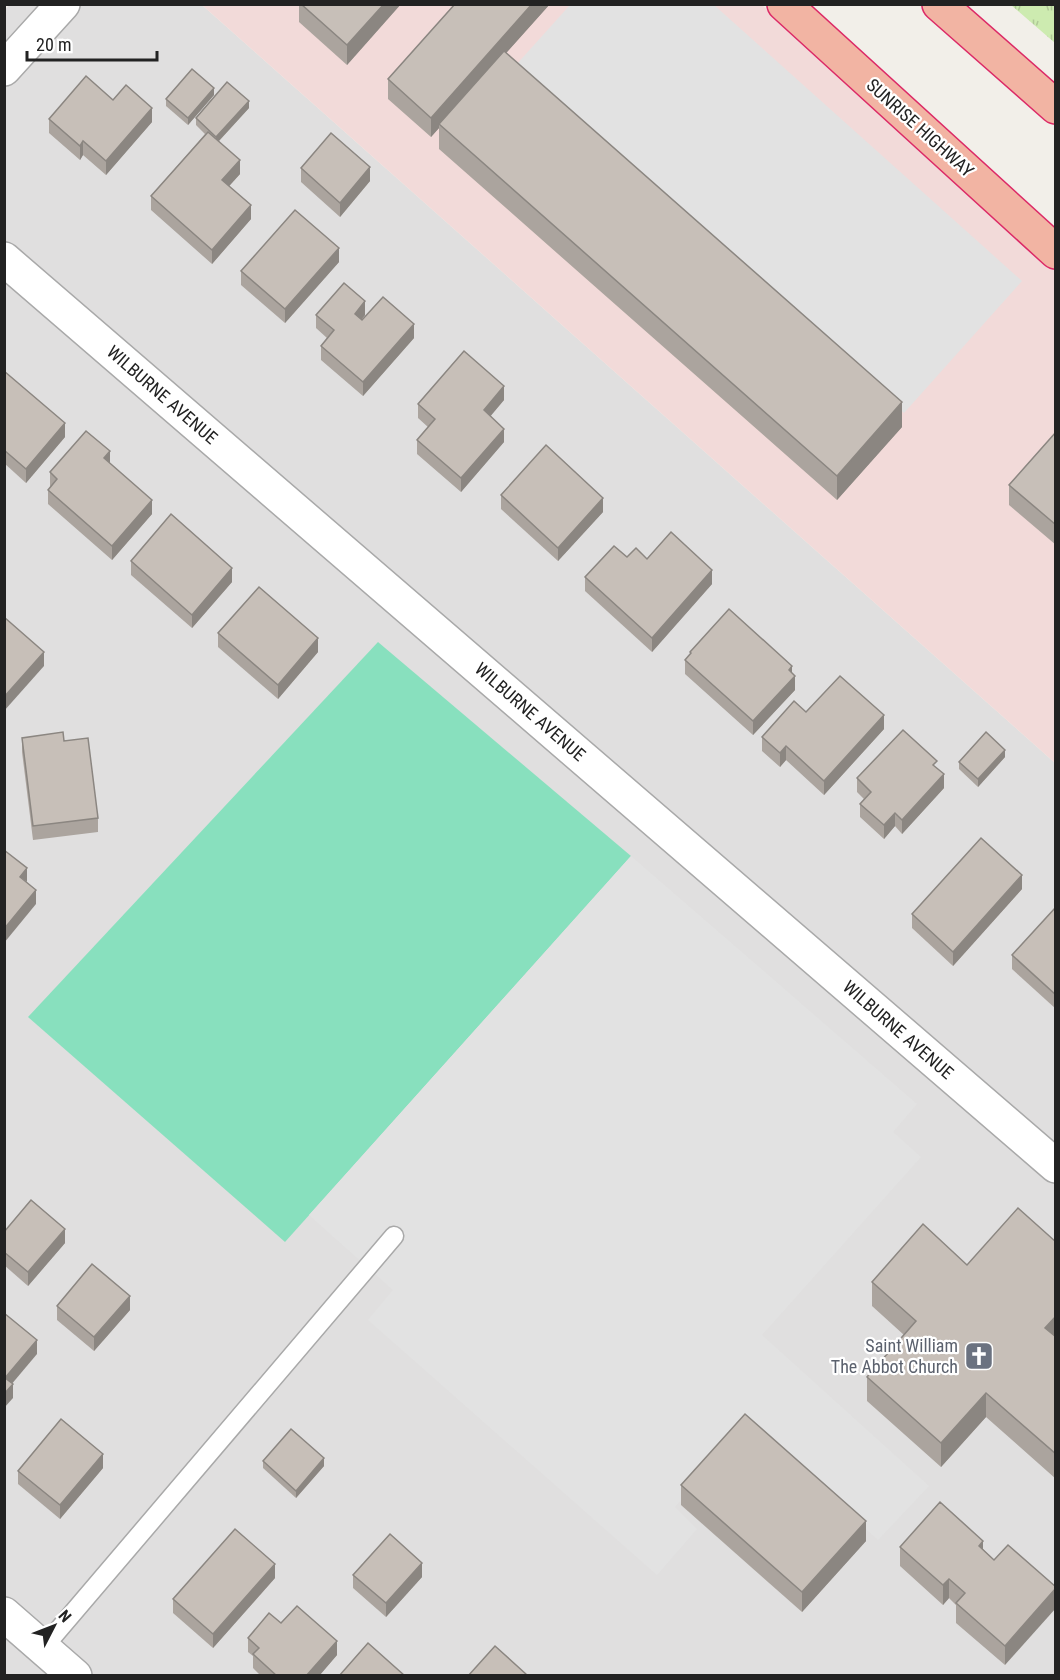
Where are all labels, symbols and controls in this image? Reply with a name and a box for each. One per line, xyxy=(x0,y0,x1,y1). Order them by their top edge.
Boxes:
scale bar xyxy=(27,24,158,62)
text: 20 m xyxy=(36,34,71,55)
street label: SUNRISE HIGHWAY xyxy=(862,74,979,182)
street label: WILBURNE AVENUE xyxy=(103,341,222,448)
street label: WILBURNE AVENUE xyxy=(471,658,590,765)
street label: WILBURNE AVENUE xyxy=(839,976,958,1083)
place label: Saint William The Abbot Church xyxy=(831,1335,958,1377)
church icon: Saint William The Abbot Church xyxy=(963,1340,995,1372)
north arrow xyxy=(24,1596,84,1656)
text: N xyxy=(54,1606,75,1626)

